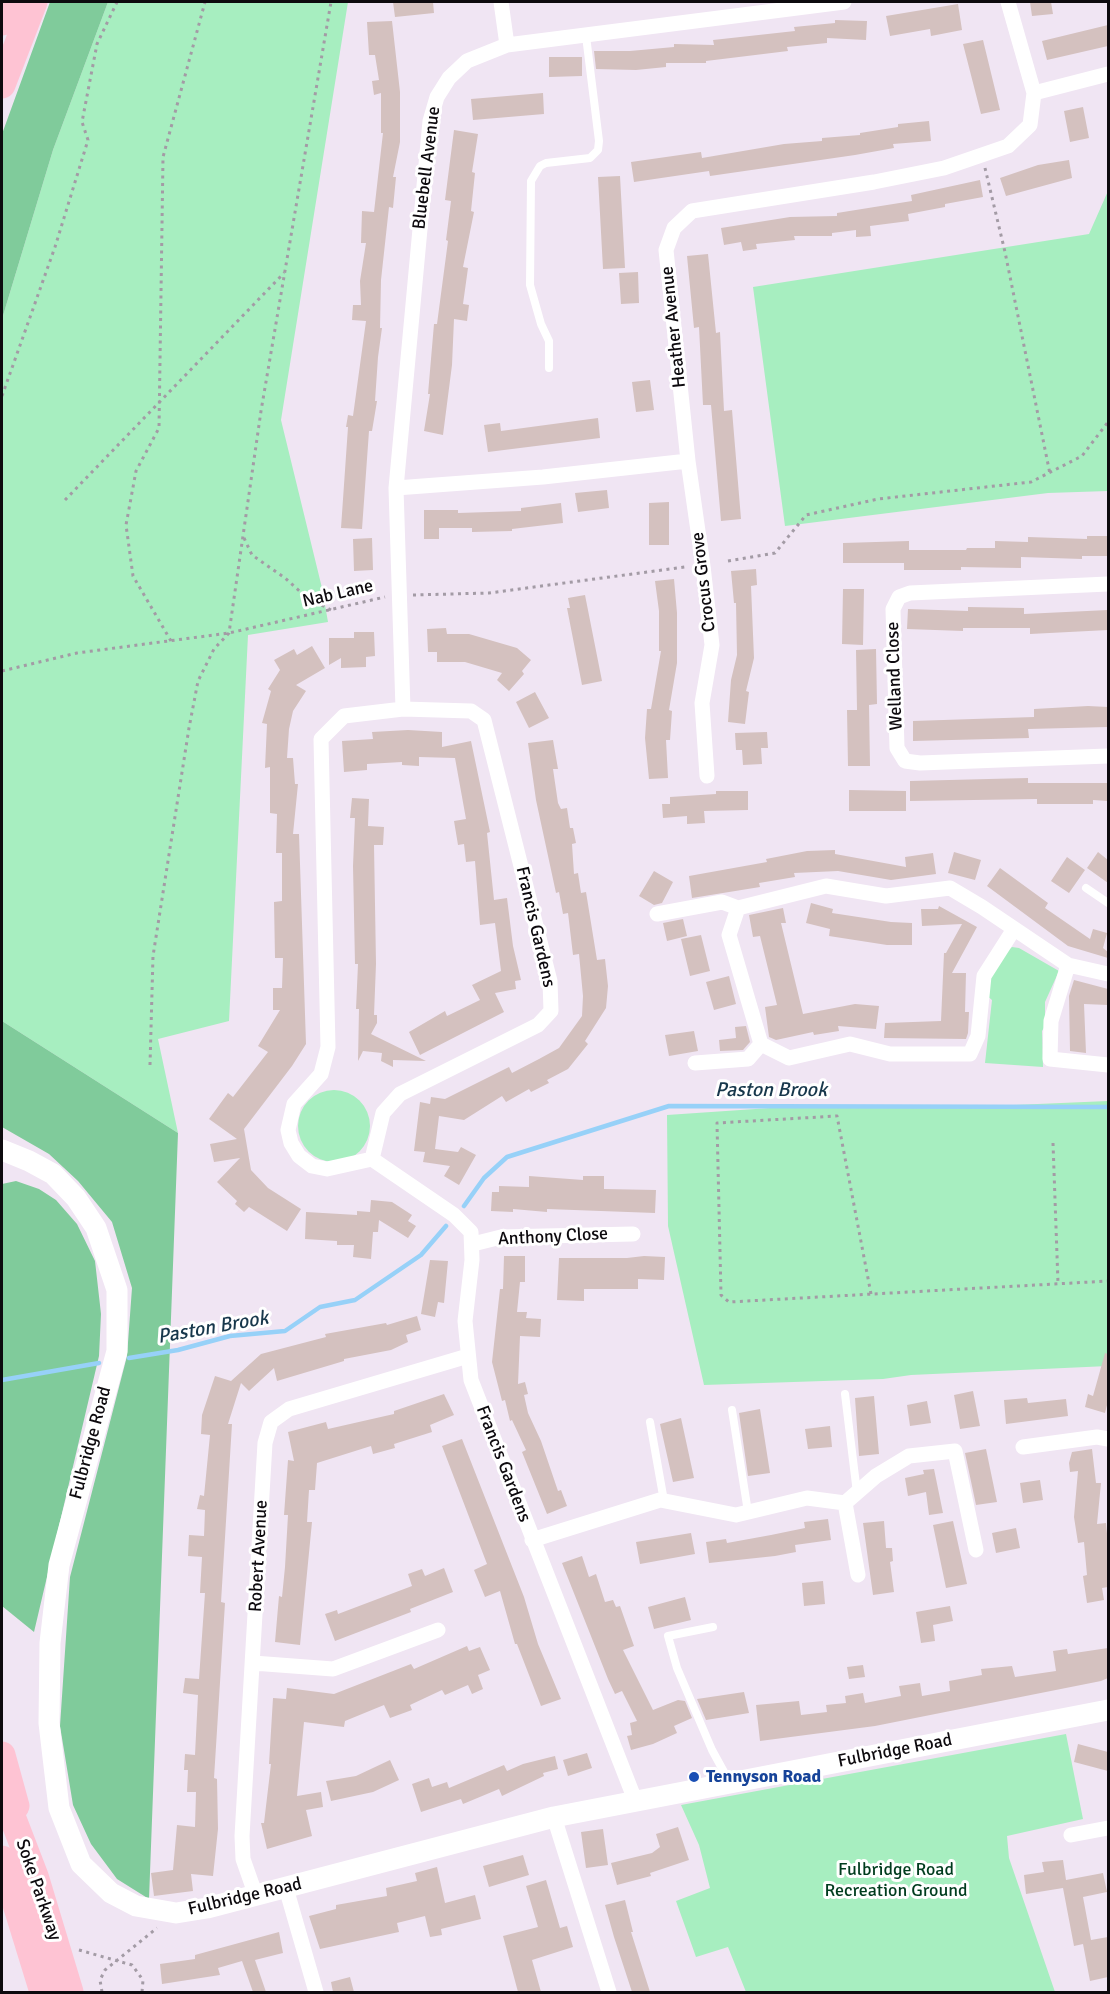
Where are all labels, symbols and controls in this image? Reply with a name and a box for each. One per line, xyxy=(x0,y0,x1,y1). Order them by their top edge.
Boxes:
street label: Bluebell Avenue xyxy=(409,105,445,231)
street label: Heather Avenue xyxy=(657,265,691,389)
street label: Crocus Grove xyxy=(687,531,721,633)
street label: Nab Lane xyxy=(301,575,375,613)
street label: Welland Close xyxy=(882,621,908,731)
street label: Francis Gardens xyxy=(511,865,559,989)
water label: Paston Brook xyxy=(715,1079,827,1103)
street label: Anthony Close xyxy=(497,1223,609,1251)
water label: Paston Brook xyxy=(156,1306,270,1350)
street label: Fulbridge Road xyxy=(66,1384,116,1502)
street label: Francis Gardens xyxy=(471,1403,535,1525)
street label: Robert Avenue xyxy=(245,1500,273,1612)
street label: Fulbridge Road xyxy=(836,1729,954,1773)
place label: Tennyson Road xyxy=(706,1766,821,1788)
marker: Tennyson Road xyxy=(687,1770,701,1784)
street label: Soke Parkway xyxy=(11,1836,65,1944)
park label: Fulbridge Road Recreation Ground xyxy=(824,1859,968,1902)
street label: Fulbridge Road xyxy=(186,1873,304,1921)

